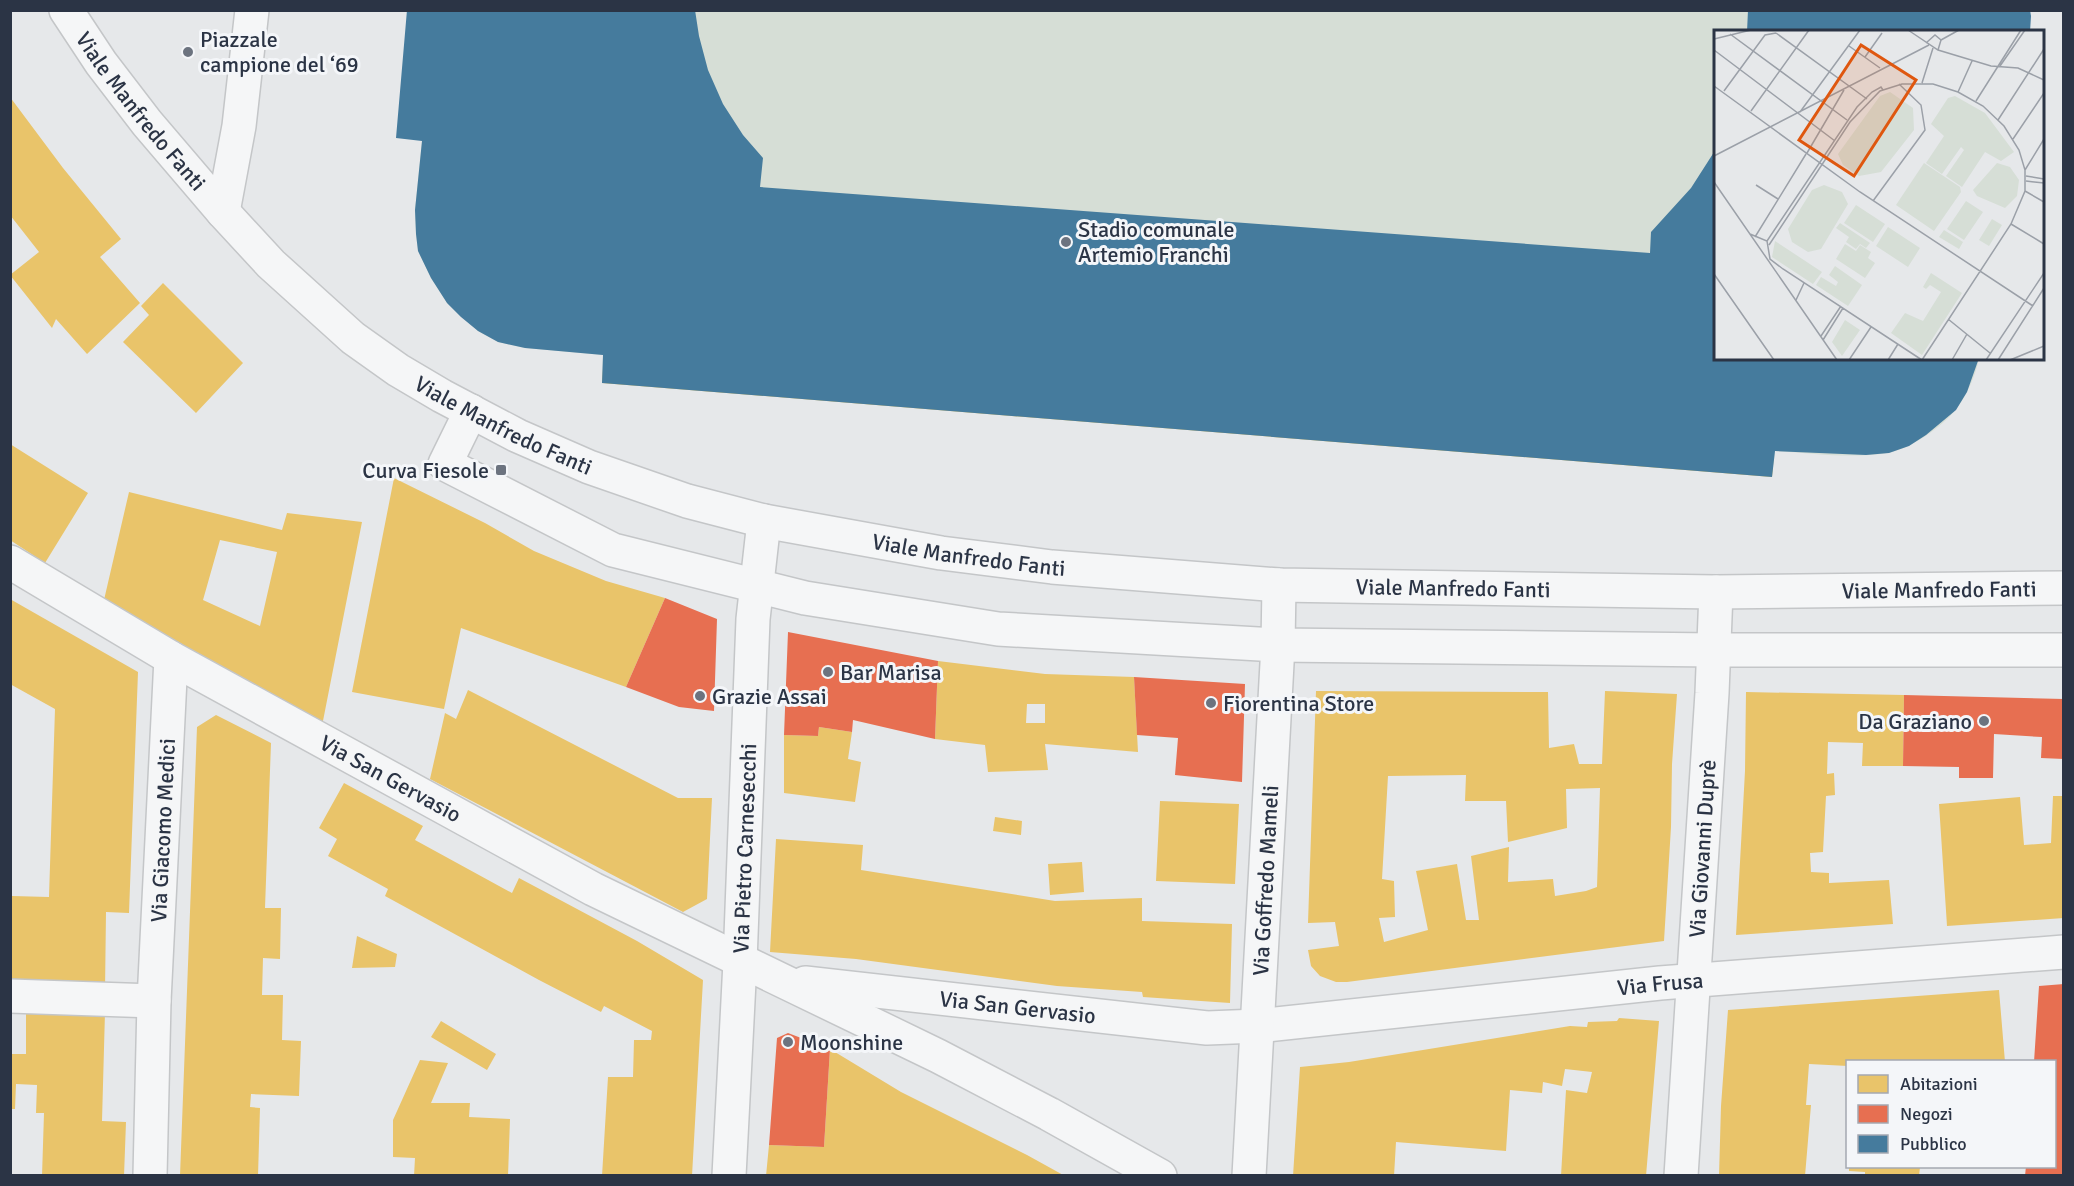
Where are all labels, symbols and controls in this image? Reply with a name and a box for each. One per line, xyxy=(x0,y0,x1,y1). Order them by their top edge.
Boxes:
street label: Viale Manfredo Fanti xyxy=(70,26,212,196)
place label: Piazzale campione del ‘69 xyxy=(200,26,359,78)
inset map xyxy=(1714,30,2044,360)
marker: Piazzale campione del ‘69 xyxy=(181,45,195,59)
place label: Stadio comunale Artemio Franchi xyxy=(1078,216,1234,268)
marker: Stadio comunale Artemio Franchi xyxy=(1059,235,1073,249)
street label: Viale Manfredo Fanti xyxy=(410,370,597,480)
place label: Curva Fiesole xyxy=(362,457,489,484)
marker: Curva Fiesole xyxy=(494,463,508,477)
street label: Viale Manfredo Fanti xyxy=(870,527,1066,582)
street label: Viale Manfredo Fanti xyxy=(1355,573,1551,603)
street label: Viale Manfredo Fanti xyxy=(1841,575,2037,604)
place label: Bar Marisa xyxy=(840,659,942,686)
marker: Bar Marisa xyxy=(821,665,835,679)
place label: Grazie Assai xyxy=(712,683,827,710)
marker: Grazie Assai xyxy=(693,689,707,703)
place label: Fiorentina Store xyxy=(1223,690,1374,717)
marker: Fiorentina Store xyxy=(1204,696,1218,710)
place label: Da Graziano xyxy=(1858,708,1972,735)
marker: Da Graziano xyxy=(1977,714,1991,728)
street label: Via San Gervasio xyxy=(315,729,466,828)
street label: Via Giacomo Medici xyxy=(144,738,181,923)
street label: Via Pietro Carnesecchi xyxy=(727,743,762,954)
street label: Via Giovanni Duprè xyxy=(1683,759,1721,939)
street label: Via Goffredo Mameli xyxy=(1246,784,1284,977)
street label: Via Frusa xyxy=(1616,966,1704,1001)
street label: Via San Gervasio xyxy=(938,985,1097,1029)
place label: Moonshine xyxy=(800,1029,903,1056)
marker: Moonshine xyxy=(781,1035,795,1049)
legend xyxy=(1846,1060,2056,1168)
text: Abitazioni xyxy=(1900,1073,1978,1095)
text: Negozi xyxy=(1900,1103,1953,1125)
text: Pubblico xyxy=(1900,1133,1967,1155)

